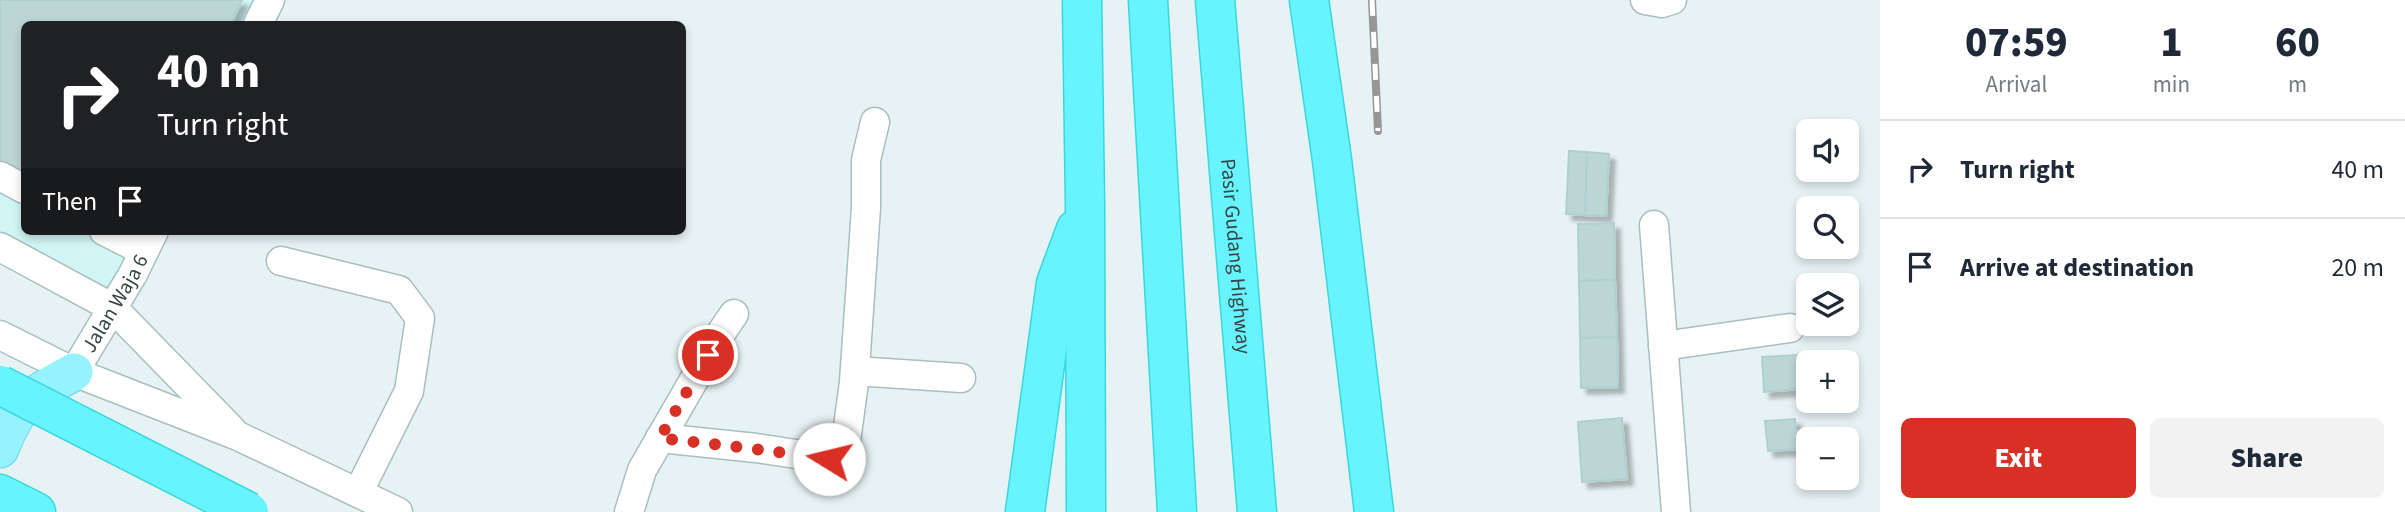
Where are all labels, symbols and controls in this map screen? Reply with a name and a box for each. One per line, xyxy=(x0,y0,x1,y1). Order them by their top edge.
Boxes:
text: 07:59 xyxy=(1965,13,2068,73)
text: 1 xyxy=(2160,13,2183,73)
text: 60 xyxy=(2275,13,2320,73)
text: 40 m xyxy=(157,37,261,107)
icon: right xyxy=(42,49,133,140)
text: Arrival xyxy=(1985,68,2047,101)
text: min xyxy=(2153,68,2190,101)
text: m xyxy=(2288,68,2307,101)
text: Turn right xyxy=(157,102,288,148)
map controls xyxy=(1796,119,1859,490)
button: sound xyxy=(1796,119,1859,182)
icon: right xyxy=(1901,150,1939,188)
text: Turn right xyxy=(1960,151,2075,188)
text: 40 m xyxy=(2331,151,2384,188)
street label: Pasir Gudang Highway xyxy=(1213,157,1259,355)
icon: arrive xyxy=(111,182,149,220)
text: Then xyxy=(42,183,97,220)
button: search xyxy=(1796,196,1859,259)
icon: arrive xyxy=(1901,248,1939,286)
street label: Jalan Waja 6 xyxy=(74,249,155,358)
text: Arrive at destination xyxy=(1960,249,2194,286)
text: 20 m xyxy=(2331,249,2384,286)
button: layers xyxy=(1796,273,1859,336)
pin xyxy=(678,325,738,385)
icon: arrive xyxy=(689,336,727,374)
button: + xyxy=(1796,350,1859,413)
button: Exit xyxy=(1901,418,2136,498)
button: Share xyxy=(2150,418,2384,498)
position arrow xyxy=(792,422,866,496)
button: − xyxy=(1796,427,1859,490)

